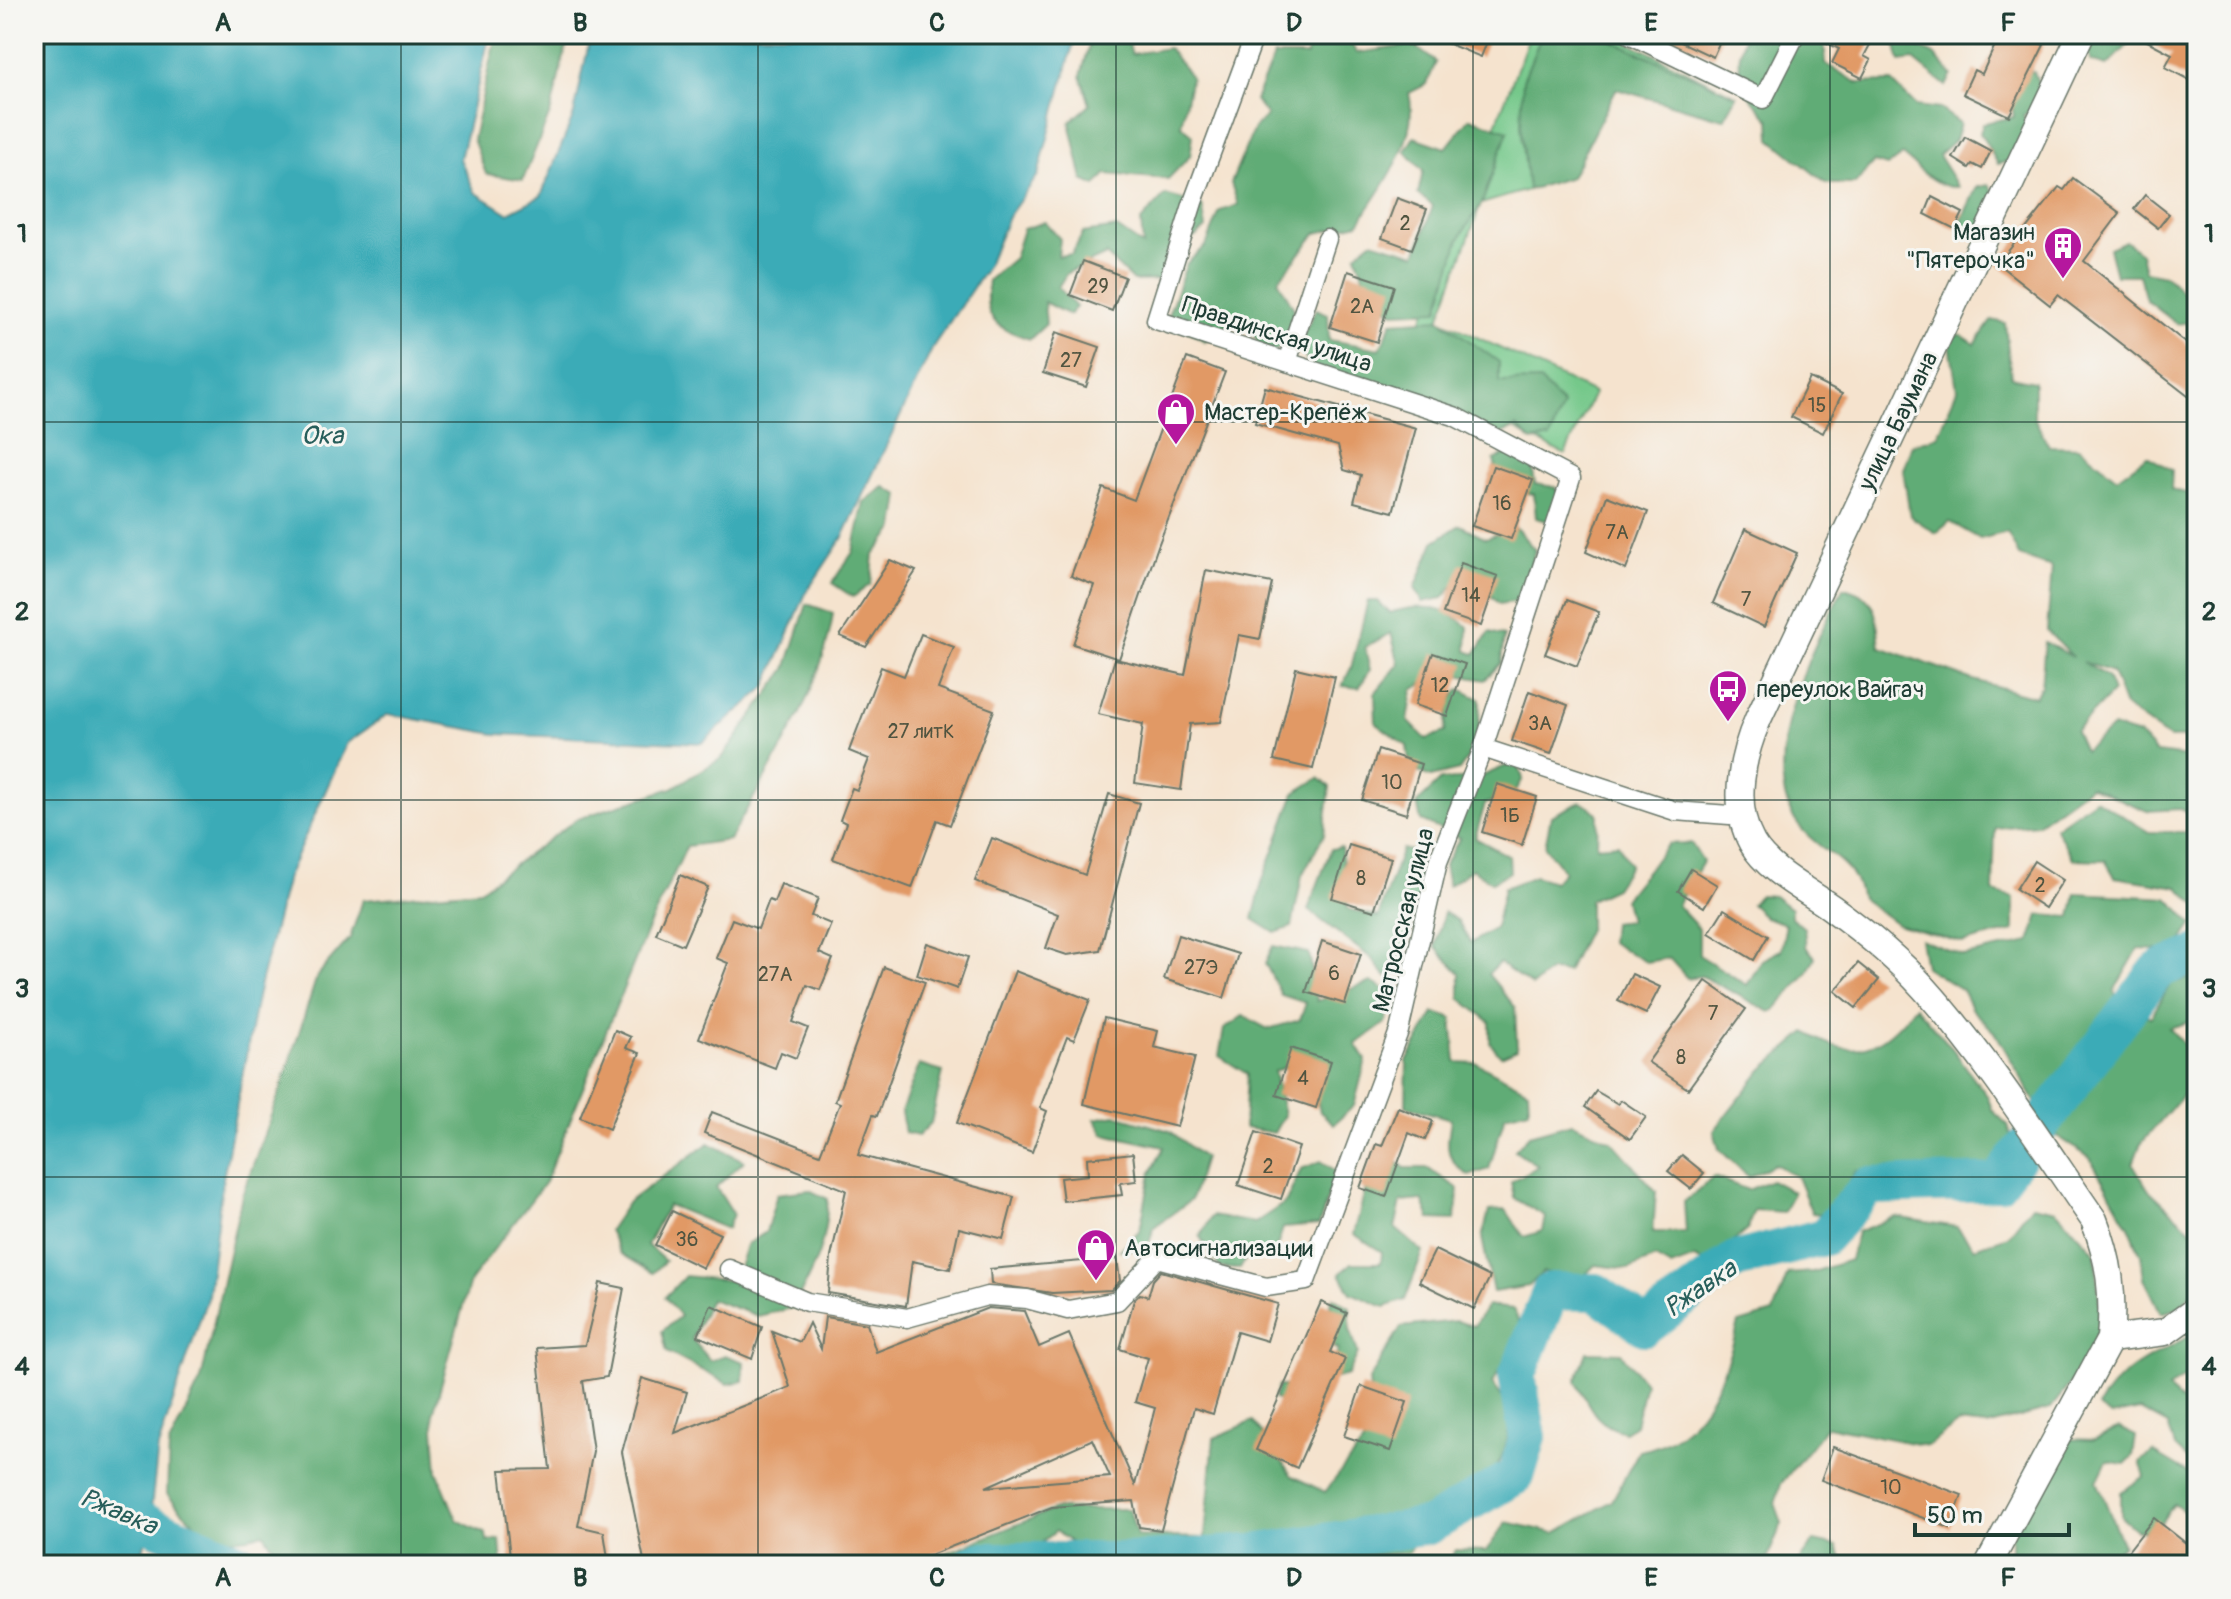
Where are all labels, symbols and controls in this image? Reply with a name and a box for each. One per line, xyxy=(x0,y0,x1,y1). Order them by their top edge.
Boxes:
text: A xyxy=(215,7,232,39)
text: B xyxy=(573,7,587,39)
text: C xyxy=(929,7,945,39)
text: D xyxy=(1286,7,1302,39)
text: E xyxy=(1644,7,1658,39)
text: F xyxy=(2000,7,2016,39)
house number: 2 xyxy=(1399,211,1411,236)
text: 1 xyxy=(17,218,27,250)
place label: Магазин "Пятерочка" xyxy=(1906,218,2035,275)
text: 1 xyxy=(2204,218,2214,250)
building icon: Магазин "Пятерочка" xyxy=(2042,225,2084,280)
house number: 29 xyxy=(1087,274,1109,299)
street label: Правдинская улица xyxy=(1178,290,1375,379)
house number: 2А xyxy=(1350,294,1374,319)
street label: улица Баумана xyxy=(1852,347,1945,496)
house number: 27 xyxy=(1060,348,1082,373)
shop icon: Мастер-Крепёж xyxy=(1155,391,1197,446)
house number: 15 xyxy=(1808,393,1826,418)
place label: Мастер-Крепёж xyxy=(1204,398,1368,427)
water label: Ока xyxy=(301,420,345,452)
house number: 16 xyxy=(1492,491,1512,516)
house number: 7А xyxy=(1605,520,1629,545)
house number: 14 xyxy=(1461,583,1481,608)
house number: 7 xyxy=(1741,587,1752,612)
text: 2 xyxy=(15,596,29,628)
text: 2 xyxy=(2202,596,2216,628)
bus stop icon: переулок Вайгач xyxy=(1707,668,1749,723)
house number: 12 xyxy=(1431,673,1450,698)
place label: переулок Вайгач xyxy=(1756,675,1924,704)
house number: 3А xyxy=(1528,711,1552,736)
house number: 27 литК xyxy=(887,719,955,744)
house number: 10 xyxy=(1381,770,1403,795)
house number: 1Б xyxy=(1500,803,1520,828)
street label: Матросская улица xyxy=(1367,825,1440,1015)
house number: 8 xyxy=(1356,866,1366,891)
house number: 2 xyxy=(2034,873,2046,898)
house number: 27Э xyxy=(1184,955,1218,980)
house number: 6 xyxy=(1328,961,1340,986)
house number: 27А xyxy=(758,962,792,987)
text: 3 xyxy=(15,973,29,1005)
text: 3 xyxy=(2202,973,2216,1005)
house number: 7 xyxy=(1708,1001,1719,1026)
house number: 8 xyxy=(1676,1045,1686,1070)
house number: 4 xyxy=(1297,1066,1309,1091)
house number: 2 xyxy=(1262,1154,1274,1179)
house number: 36 xyxy=(676,1227,698,1252)
shop icon: Автосигнализации xyxy=(1075,1227,1117,1282)
place label: Автосигнализации xyxy=(1124,1234,1313,1263)
water label: Ржавка xyxy=(1658,1252,1744,1324)
text: 4 xyxy=(14,1351,30,1383)
text: 4 xyxy=(2201,1351,2217,1383)
house number: 10 xyxy=(1880,1475,1902,1500)
water label: Ржавка xyxy=(76,1482,163,1543)
scale bar xyxy=(1915,1487,2069,1537)
text: 50 m xyxy=(1927,1501,1983,1530)
text: A xyxy=(215,1562,232,1594)
text: B xyxy=(573,1562,587,1594)
text: C xyxy=(929,1562,945,1594)
text: D xyxy=(1286,1562,1302,1594)
text: E xyxy=(1644,1562,1658,1594)
text: F xyxy=(2000,1562,2016,1594)

